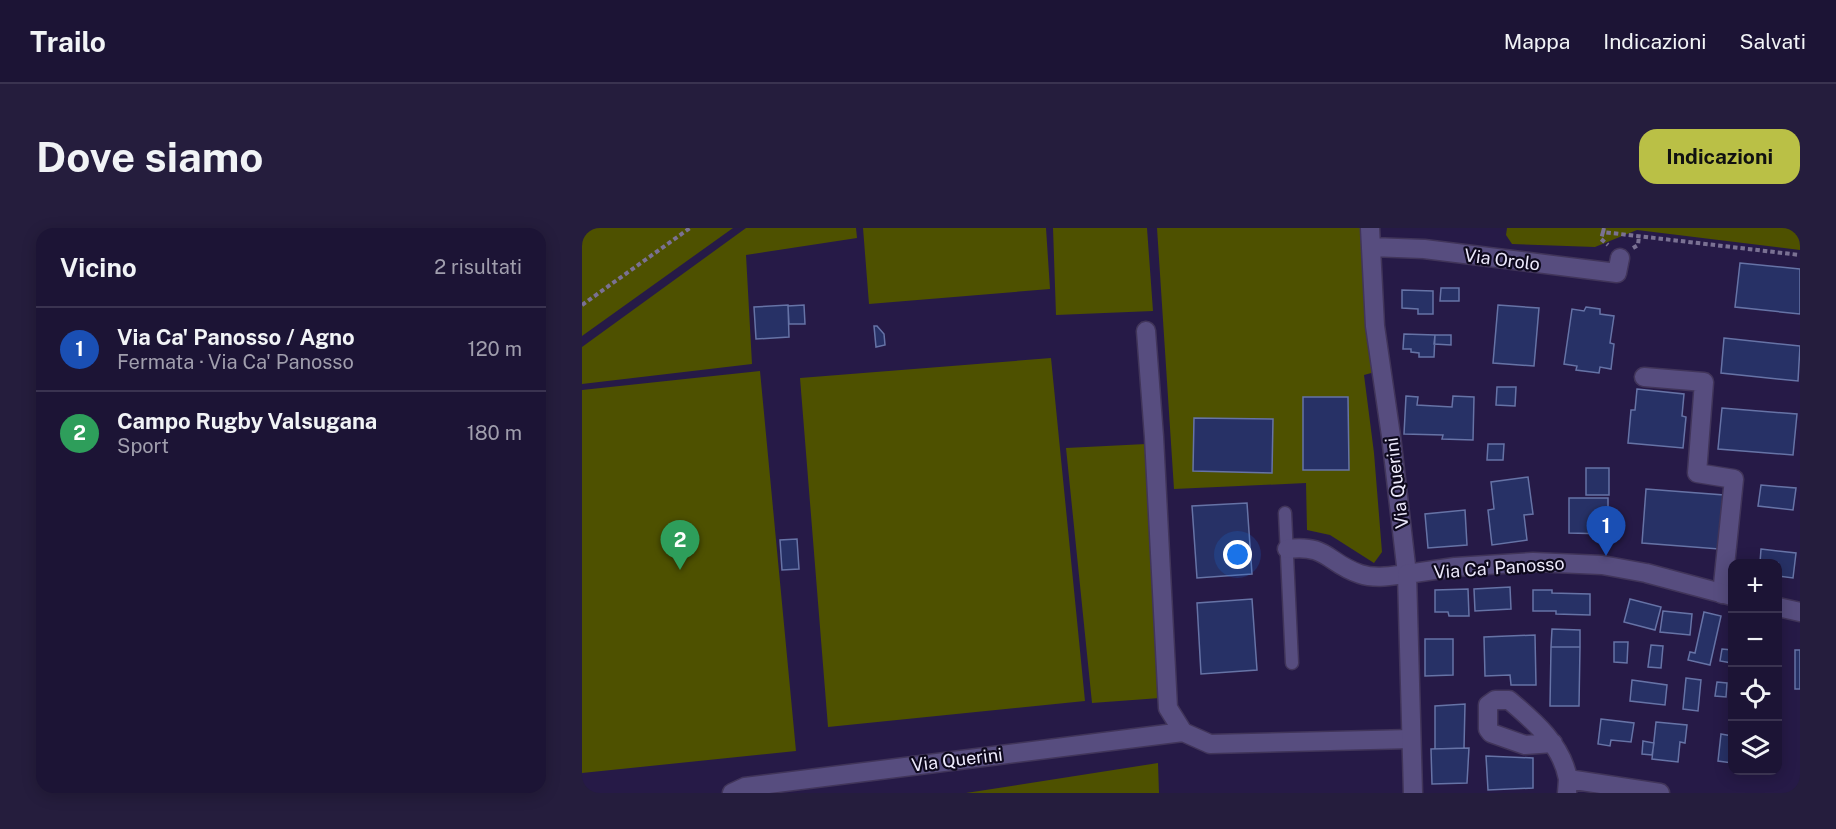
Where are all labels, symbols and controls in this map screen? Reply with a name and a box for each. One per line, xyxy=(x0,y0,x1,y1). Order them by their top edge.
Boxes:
text: Trailo xyxy=(30,25,106,58)
text: Mappa xyxy=(1504,29,1570,54)
text: Indicazioni xyxy=(1603,29,1707,54)
text: Salvati xyxy=(1740,29,1806,54)
button: Indicazioni xyxy=(1639,129,1800,184)
text: Dove siamo xyxy=(36,132,263,181)
street label: Via Orolo xyxy=(1463,244,1541,275)
text: Vicino xyxy=(60,252,137,283)
text: 2 risultati xyxy=(434,255,522,279)
text: Via Ca' Panosso / Agno xyxy=(117,324,355,350)
text: 1 xyxy=(75,337,84,361)
text: 120 m xyxy=(468,337,522,361)
text: Fermata · Via Ca' Panosso xyxy=(117,350,354,374)
text: Campo Rugby Valsugana xyxy=(117,408,377,434)
text: 2 xyxy=(73,421,86,445)
text: 180 m xyxy=(467,421,522,445)
text: Sport xyxy=(117,434,169,458)
street label: Via Querini xyxy=(1381,436,1412,530)
pin: 1 xyxy=(1586,506,1626,556)
pin: 2 xyxy=(660,520,700,570)
your location xyxy=(1223,540,1252,569)
street label: Via Ca' Panosso xyxy=(1433,552,1565,583)
map controls xyxy=(1728,559,1782,775)
button: + xyxy=(1728,559,1782,613)
button: − xyxy=(1728,613,1782,667)
button: locate xyxy=(1728,667,1782,721)
button: layers xyxy=(1728,721,1782,775)
street label: Via Querini xyxy=(910,744,1004,775)

